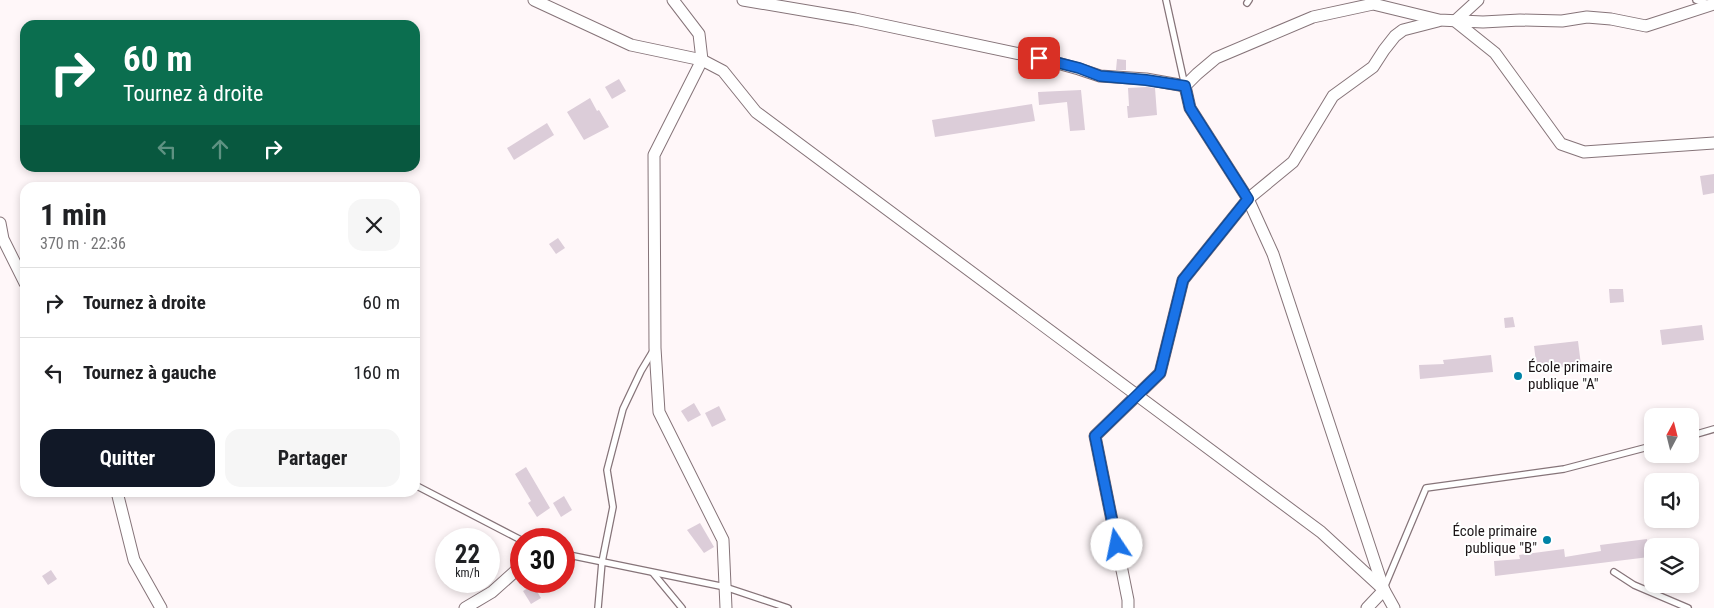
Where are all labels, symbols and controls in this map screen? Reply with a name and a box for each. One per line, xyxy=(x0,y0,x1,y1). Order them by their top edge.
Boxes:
pin xyxy=(1018,37,1060,79)
text: 60 m xyxy=(123,39,192,80)
icon: right xyxy=(40,40,105,105)
icon: arrive xyxy=(1025,44,1053,72)
text: Tournez à droite xyxy=(123,81,263,106)
icon: left xyxy=(153,135,181,163)
icon: ahead xyxy=(206,135,234,163)
icon: right xyxy=(259,135,287,163)
text: 1 min xyxy=(40,197,107,232)
button: close xyxy=(348,199,400,251)
text: 370 m · 22:36 xyxy=(40,234,126,253)
icon: right xyxy=(40,289,68,317)
text: Tournez à droite xyxy=(83,291,206,314)
text: 60 m xyxy=(363,291,400,314)
place label: École primaire publique "A" xyxy=(1528,358,1613,393)
icon: left xyxy=(40,359,68,387)
text: Tournez à gauche xyxy=(83,361,216,384)
text: 160 m xyxy=(353,361,400,384)
marker: École primaire publique "A" xyxy=(1512,370,1524,382)
north arrow xyxy=(1644,408,1699,462)
map controls xyxy=(1644,408,1699,593)
button: Quitter xyxy=(40,429,215,487)
button: Partager xyxy=(225,429,400,487)
button: sound xyxy=(1644,473,1699,528)
position arrow xyxy=(1090,518,1142,570)
place label: École primaire publique "B" xyxy=(1453,522,1537,557)
speed limit sign: 30 xyxy=(510,528,575,593)
marker: École primaire publique "B" xyxy=(1541,534,1553,546)
button: layers xyxy=(1644,538,1699,593)
text: 22 xyxy=(455,540,480,569)
text: km/h xyxy=(455,566,480,580)

